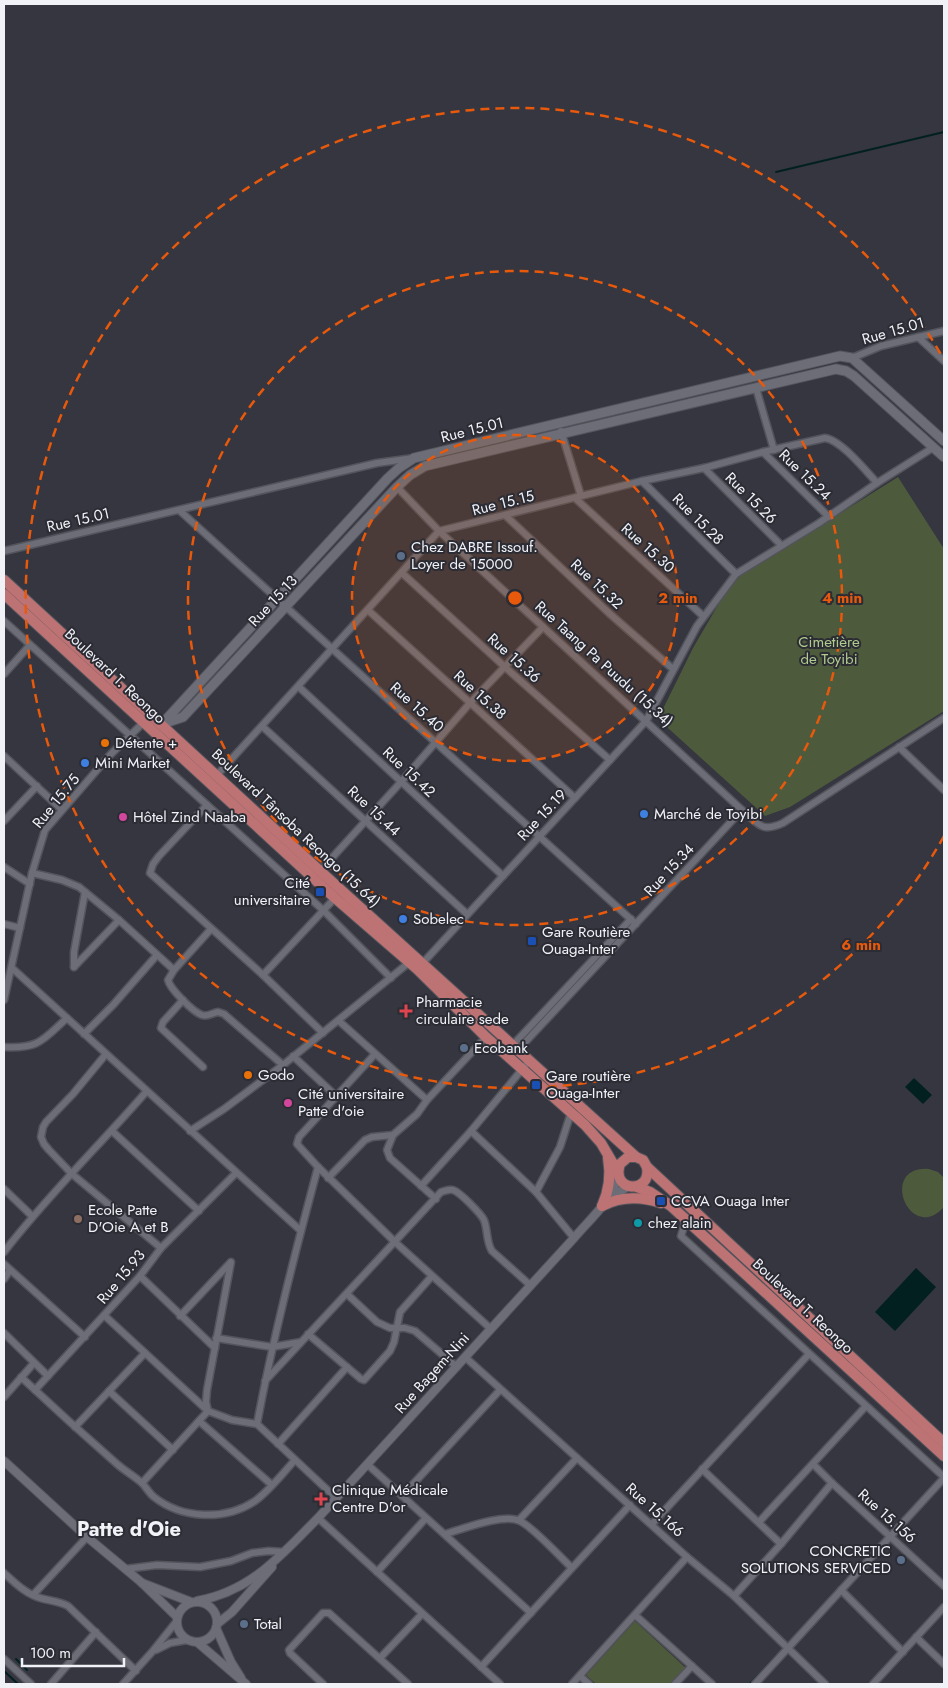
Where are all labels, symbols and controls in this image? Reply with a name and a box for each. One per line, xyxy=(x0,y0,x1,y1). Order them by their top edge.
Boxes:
street label: Rue 15.01 xyxy=(859,312,927,350)
street label: Rue 15.01 xyxy=(438,412,506,448)
street label: Rue 15.24 xyxy=(774,444,836,506)
street label: Rue 15.26 xyxy=(720,467,782,529)
street label: Rue 15.15 xyxy=(470,485,536,521)
street label: Rue 15.28 xyxy=(667,488,729,550)
street label: Rue 15.01 xyxy=(44,502,112,538)
street label: Rue 15.30 xyxy=(616,518,680,578)
place label: Chez DABRE Issouf. Loyer de 15000 xyxy=(411,536,538,575)
marker: Chez DABRE Issouf. Loyer de 15000 xyxy=(395,550,407,562)
street label: Rue 15.32 xyxy=(566,554,628,614)
street label: Rue 15.13 xyxy=(243,570,303,632)
text: 2 min xyxy=(658,587,698,609)
text: 4 min xyxy=(822,587,862,609)
centre of rings xyxy=(506,589,524,607)
street label: Rue Taang Pa Puudu (15.34) xyxy=(530,596,678,732)
street label: Boulevard T. Reongo xyxy=(60,623,170,729)
street label: Rue 15.36 xyxy=(482,628,546,688)
park label: Cimetière de Toyibi xyxy=(798,631,860,670)
street label: Rue 15.38 xyxy=(449,665,511,725)
street label: Rue 15.40 xyxy=(385,677,449,737)
place label: Détente + xyxy=(115,732,177,754)
marker: Détente + xyxy=(99,737,111,749)
street label: Rue 15.42 xyxy=(378,742,440,802)
street label: Boulevard Tânsoba Reongo (15.64) xyxy=(207,744,385,912)
place label: Mini Market xyxy=(95,752,170,774)
marker: Mini Market xyxy=(79,757,91,769)
street label: Rue 15.75 xyxy=(27,769,85,833)
street label: Rue 15.44 xyxy=(342,781,406,842)
street label: Rue 15.19 xyxy=(512,784,572,846)
place label: Marché de Toyibi xyxy=(654,803,763,825)
place label: Hôtel Zind Naaba xyxy=(133,806,246,828)
marker: Marché de Toyibi xyxy=(638,808,650,820)
marker: Hôtel Zind Naaba xyxy=(117,811,129,823)
street label: Rue 15.34 xyxy=(639,838,699,901)
place label: Cité universitaire xyxy=(234,872,310,911)
marker: Cité universitaire xyxy=(314,886,326,898)
place label: Sobelec xyxy=(413,908,464,930)
marker: Sobelec xyxy=(397,913,409,925)
place label: Gare Routière Ouaga-Inter xyxy=(542,921,631,960)
text: 6 min xyxy=(841,934,881,956)
marker: Gare Routière Ouaga-Inter xyxy=(526,935,538,947)
place label: Pharmacie circulaire sede xyxy=(416,991,509,1030)
marker: Pharmacie circulaire sede xyxy=(400,1005,412,1017)
place label: Ecobank xyxy=(474,1037,528,1059)
marker: Ecobank xyxy=(458,1042,470,1054)
place label: Godo xyxy=(258,1064,295,1086)
place label: Gare routière Ouaga-Inter xyxy=(546,1065,631,1104)
marker: Godo xyxy=(242,1069,254,1081)
marker: Gare routière Ouaga-Inter xyxy=(530,1079,542,1091)
place label: Cité universitaire Patte d'oie xyxy=(298,1083,404,1122)
marker: Cité universitaire Patte d'oie xyxy=(282,1097,294,1109)
place label: CCVA Ouaga Inter xyxy=(671,1190,790,1212)
marker: CCVA Ouaga Inter xyxy=(655,1195,667,1207)
place label: Ecole Patte D'Oie A et B xyxy=(88,1199,169,1238)
place label: chez alain xyxy=(648,1212,712,1234)
marker: Ecole Patte D'Oie A et B xyxy=(72,1213,84,1225)
marker: chez alain xyxy=(632,1217,644,1229)
street label: Rue 15.93 xyxy=(92,1245,150,1309)
street label: Boulevard T. Reongo xyxy=(748,1253,858,1359)
street label: Rue Bagem-Nini xyxy=(390,1328,474,1418)
street label: Rue 15.166 xyxy=(621,1478,689,1542)
place label: Clinique Médicale Centre D'or xyxy=(332,1479,448,1518)
street label: Rue 15.156 xyxy=(853,1484,921,1548)
marker: Clinique Médicale Centre D'or xyxy=(314,1492,328,1506)
district label: Patte d'Oie xyxy=(77,1515,181,1544)
place label: CONCRETIC SOLUTIONS SERVICED xyxy=(741,1540,891,1579)
marker: CONCRETIC SOLUTIONS SERVICED xyxy=(895,1554,907,1566)
place label: Total xyxy=(254,1613,282,1635)
marker: Total xyxy=(238,1618,250,1630)
scale bar xyxy=(22,1636,125,1668)
text: 100 m xyxy=(30,1642,71,1664)

